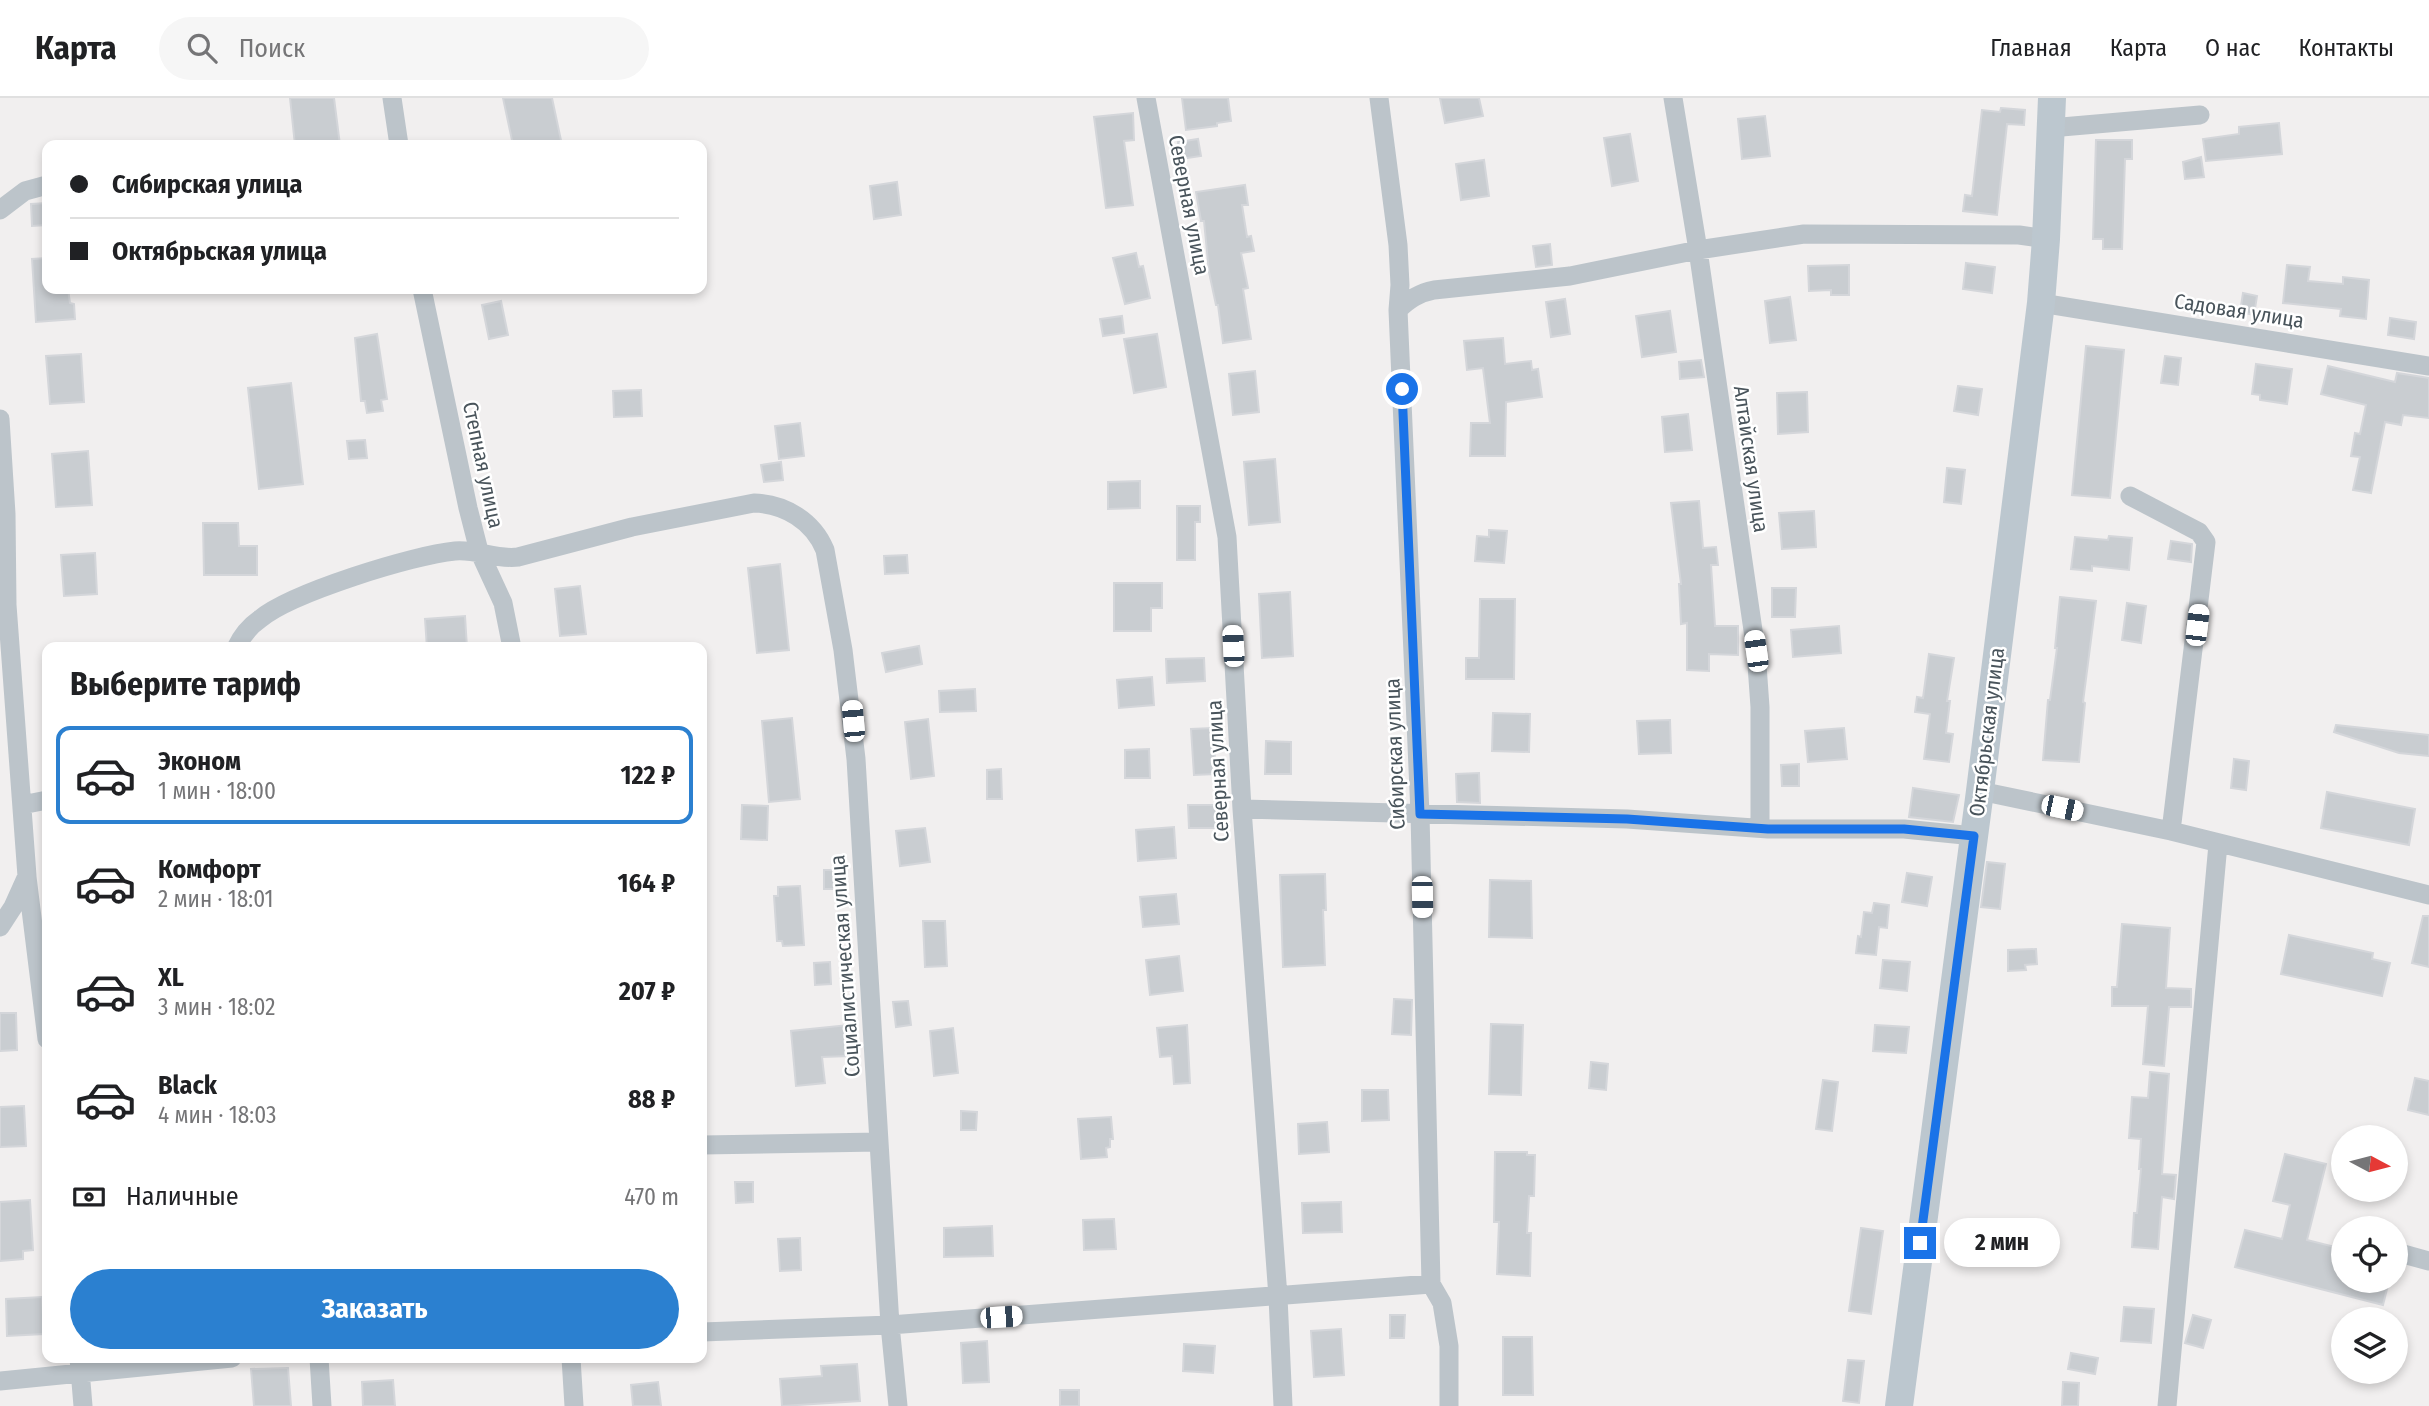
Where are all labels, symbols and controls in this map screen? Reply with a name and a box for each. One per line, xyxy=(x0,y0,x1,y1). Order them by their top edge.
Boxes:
search box xyxy=(159,17,649,80)
text: Карта xyxy=(35,28,117,68)
icon: search xyxy=(183,29,221,67)
text: Поиск xyxy=(239,33,305,64)
text: Главная xyxy=(1990,34,2072,62)
text: Карта xyxy=(2110,34,2167,62)
text: О нас xyxy=(2205,34,2260,62)
text: Контакты xyxy=(2298,34,2394,62)
street label: Северная улица xyxy=(1163,133,1215,277)
text: Сибирская улица xyxy=(112,169,303,200)
text: Октябрьская улица xyxy=(112,236,327,267)
street label: Садовая улица xyxy=(2172,288,2306,334)
route start xyxy=(1386,373,1418,405)
street label: Алтайская улица xyxy=(1728,384,1774,534)
street label: Степная улица xyxy=(457,399,509,531)
car xyxy=(2185,603,2210,647)
car xyxy=(1222,624,1245,668)
car xyxy=(1743,629,1770,673)
street label: Октябрьская улица xyxy=(1964,646,2010,818)
text: Выберите тариф xyxy=(70,665,301,703)
street label: Сибирская улица xyxy=(1379,678,1411,830)
car xyxy=(841,699,866,743)
street label: Северная улица xyxy=(1201,699,1235,843)
icon: car xyxy=(74,744,137,807)
text: Эконом xyxy=(158,746,241,777)
text: 122 ₽ xyxy=(620,760,675,791)
text: 1 мин · 18:00 xyxy=(158,777,276,805)
car xyxy=(2040,793,2085,823)
icon: car xyxy=(74,852,137,915)
text: Комфорт xyxy=(158,854,261,885)
street label: Социалистическая улица xyxy=(824,854,866,1078)
text: 164 ₽ xyxy=(618,868,675,899)
car xyxy=(1412,876,1433,918)
text: 2 мин · 18:01 xyxy=(158,885,274,913)
icon: car xyxy=(74,960,137,1023)
text: XL xyxy=(158,962,184,993)
text: 207 ₽ xyxy=(619,976,675,1007)
text: 3 мин · 18:02 xyxy=(158,993,275,1021)
icon: car xyxy=(74,1068,137,1131)
text: Black xyxy=(158,1070,217,1101)
text: 88 ₽ xyxy=(628,1084,675,1115)
text: 4 мин · 18:03 xyxy=(158,1101,276,1129)
north arrow xyxy=(2331,1125,2408,1202)
map controls xyxy=(2331,1125,2408,1384)
icon: cash xyxy=(70,1178,108,1216)
text: Наличные xyxy=(126,1181,239,1212)
text: 470 m xyxy=(624,1183,679,1211)
button: locate xyxy=(2331,1216,2408,1293)
callout: 2 мин xyxy=(1944,1218,2060,1268)
route end xyxy=(1904,1227,1936,1259)
text: 2 мин xyxy=(1975,1228,2029,1256)
button: Заказать xyxy=(70,1269,679,1349)
car xyxy=(980,1305,1023,1329)
button: layers xyxy=(2331,1307,2408,1384)

